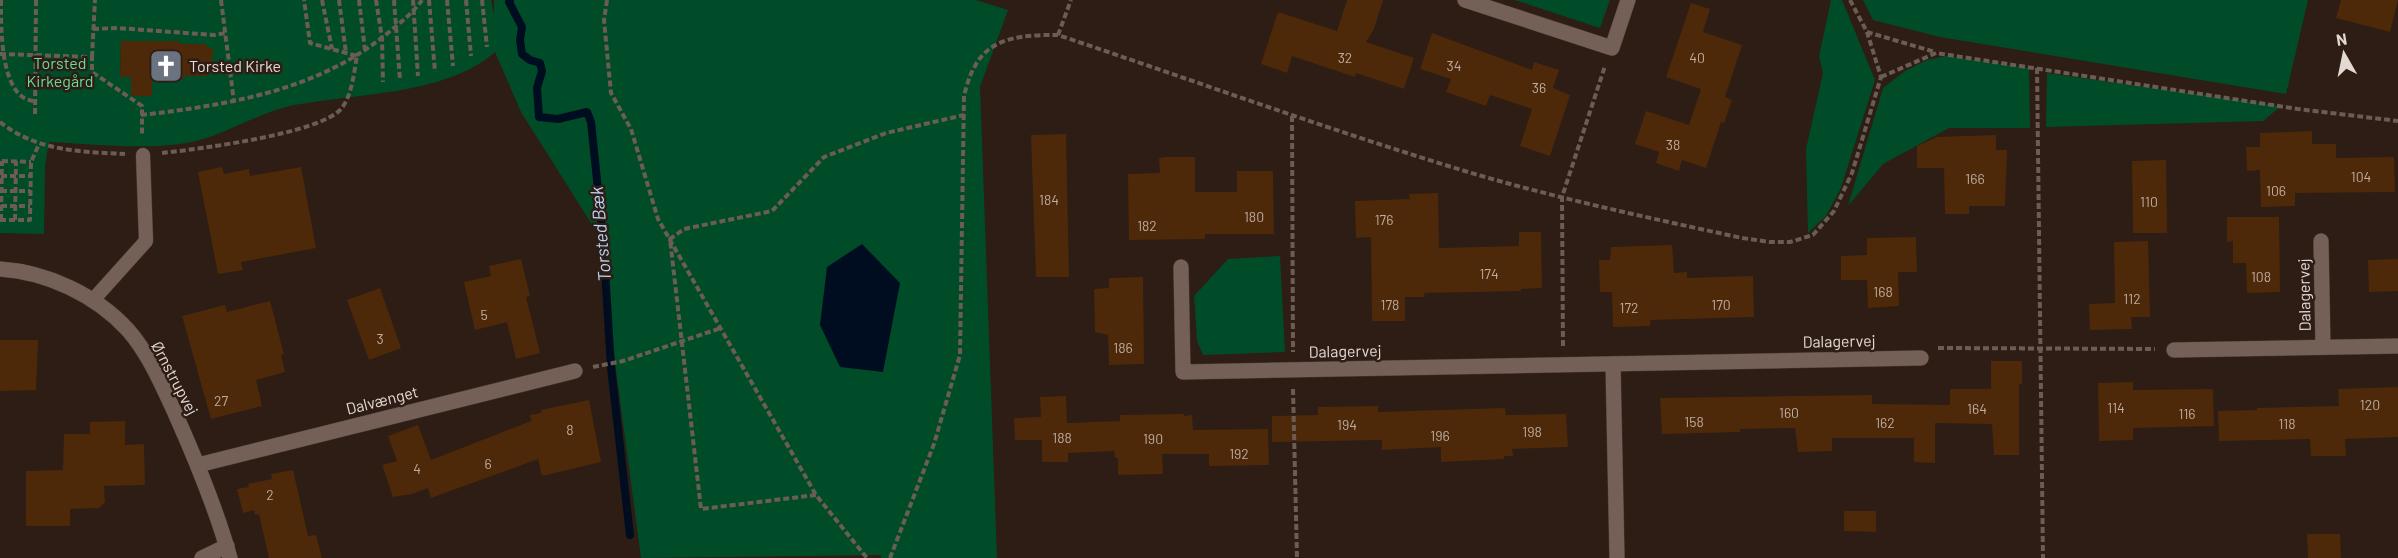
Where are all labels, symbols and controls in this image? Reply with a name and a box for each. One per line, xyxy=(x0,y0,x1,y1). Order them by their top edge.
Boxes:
north arrow xyxy=(2314,24,2374,84)
text: N xyxy=(2335,28,2348,49)
church icon: Torsted Kirke xyxy=(148,48,184,84)
house number: 32 xyxy=(1338,49,1352,66)
house number: 40 xyxy=(1689,49,1705,66)
park label: Torsted Kirkegård xyxy=(26,53,94,90)
place label: Torsted Kirke xyxy=(189,56,281,75)
house number: 34 xyxy=(1447,57,1461,74)
house number: 36 xyxy=(1532,79,1546,96)
house number: 38 xyxy=(1666,136,1680,153)
house number: 104 xyxy=(2351,168,2371,185)
house number: 166 xyxy=(1965,170,1985,187)
house number: 106 xyxy=(2266,182,2286,199)
water label: Torsted Bæk xyxy=(585,185,615,283)
house number: 184 xyxy=(1039,191,1059,208)
house number: 110 xyxy=(2140,193,2158,210)
house number: 180 xyxy=(1244,208,1264,225)
house number: 176 xyxy=(1375,211,1393,228)
house number: 182 xyxy=(1137,217,1157,234)
street label: Dalagervej xyxy=(2293,258,2314,332)
house number: 174 xyxy=(1479,265,1499,282)
house number: 108 xyxy=(2251,268,2271,285)
house number: 168 xyxy=(1873,283,1893,300)
house number: 112 xyxy=(2123,290,2141,307)
house number: 178 xyxy=(1381,296,1399,313)
house number: 170 xyxy=(1711,296,1731,313)
house number: 172 xyxy=(1619,299,1639,316)
house number: 5 xyxy=(480,306,488,323)
house number: 3 xyxy=(376,330,384,347)
street label: Dalagervej xyxy=(1802,330,1876,351)
street label: Ørnstrupvej xyxy=(148,338,203,418)
house number: 186 xyxy=(1113,339,1133,356)
street label: Dalagervej xyxy=(1308,340,1382,361)
street label: Dalvænget xyxy=(344,381,420,418)
house number: 27 xyxy=(214,392,228,409)
house number: 120 xyxy=(2360,396,2380,413)
house number: 114 xyxy=(2107,399,2125,416)
house number: 164 xyxy=(1967,400,1987,417)
house number: 160 xyxy=(1779,404,1799,421)
house number: 116 xyxy=(2178,405,2196,422)
house number: 158 xyxy=(1684,413,1704,430)
house number: 162 xyxy=(1875,414,1895,431)
house number: 118 xyxy=(2278,415,2296,432)
house number: 194 xyxy=(1337,416,1357,433)
house number: 8 xyxy=(566,421,574,438)
house number: 198 xyxy=(1522,423,1542,440)
house number: 196 xyxy=(1430,427,1450,444)
house number: 188 xyxy=(1052,429,1072,446)
house number: 190 xyxy=(1143,430,1163,447)
house number: 192 xyxy=(1229,445,1249,462)
house number: 6 xyxy=(484,455,492,472)
house number: 4 xyxy=(413,460,421,477)
house number: 2 xyxy=(266,486,274,503)

